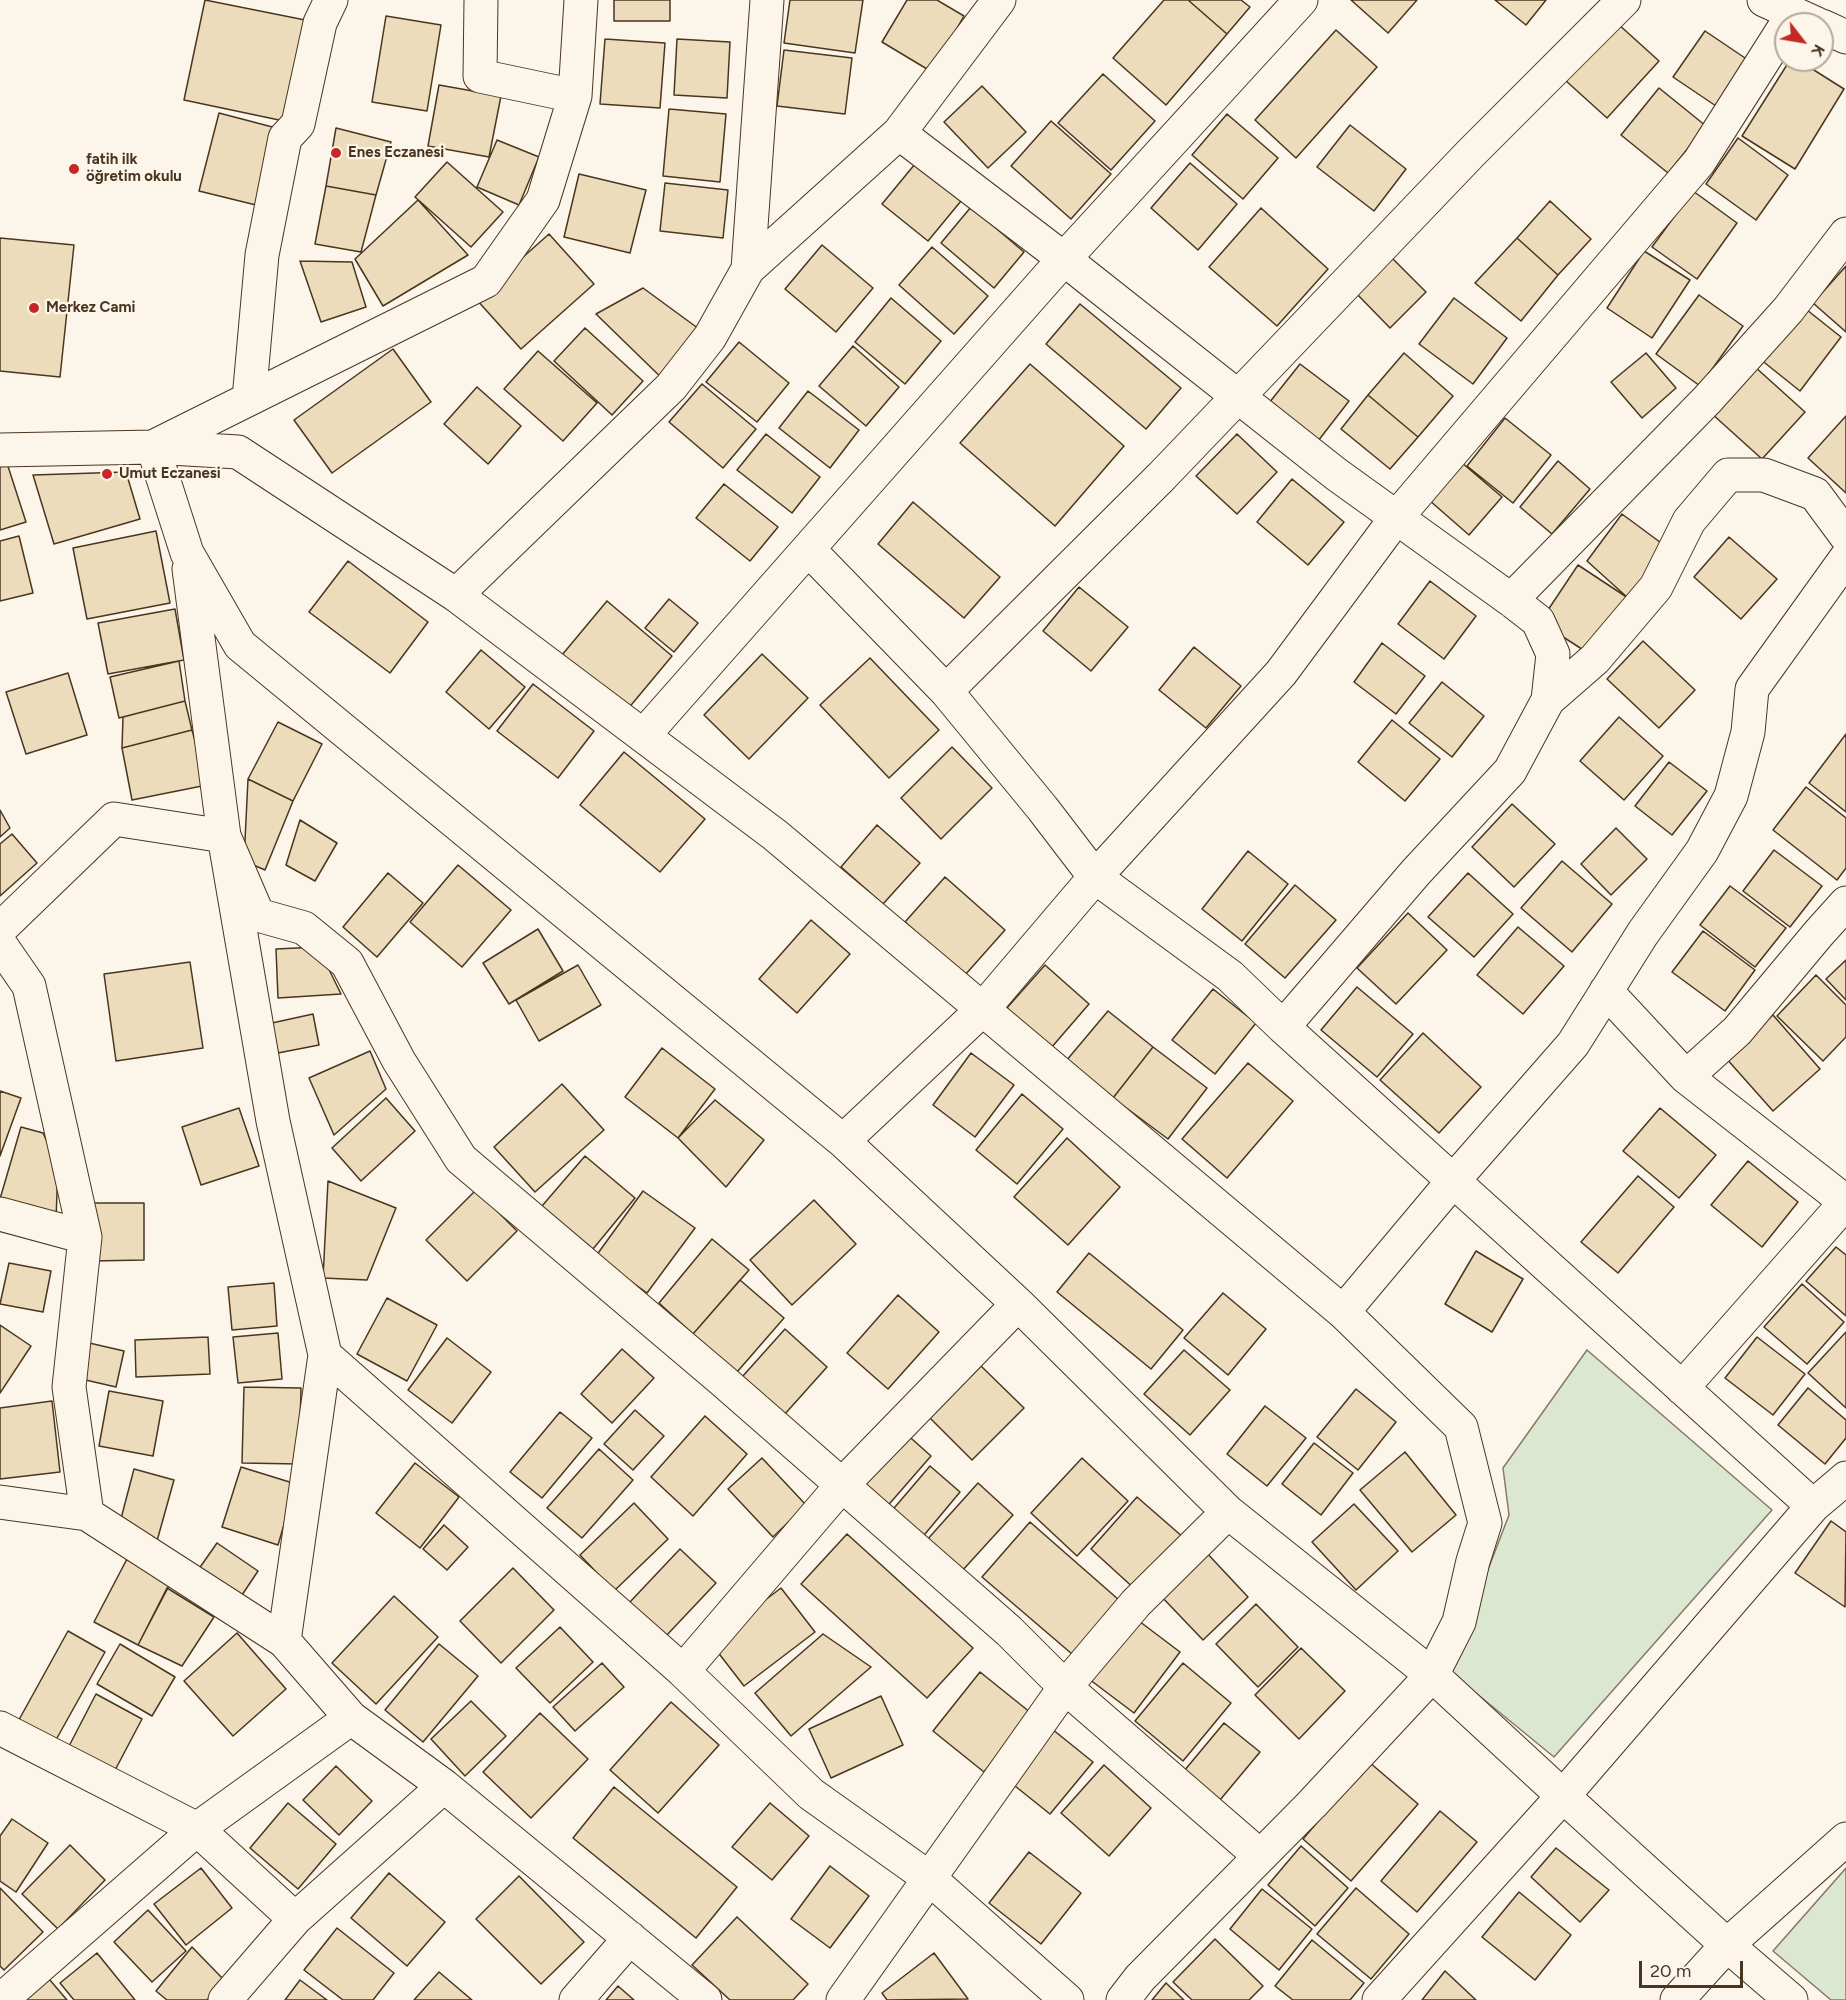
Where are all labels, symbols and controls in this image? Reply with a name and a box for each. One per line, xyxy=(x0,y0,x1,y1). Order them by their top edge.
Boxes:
north arrow xyxy=(1774,12,1834,72)
text: K xyxy=(1807,41,1829,60)
place label: Enes Eczanesi xyxy=(348,144,444,162)
marker: Enes Eczanesi xyxy=(329,146,343,160)
place label: fatih ilk öğretim okulu xyxy=(86,151,182,186)
marker: fatih ilk öğretim okulu xyxy=(67,162,81,176)
place label: Merkez Cami xyxy=(46,299,135,317)
marker: Merkez Cami xyxy=(27,301,41,315)
place label: Umut Eczanesi xyxy=(119,465,221,483)
marker: Umut Eczanesi xyxy=(100,467,114,481)
scale bar xyxy=(1642,1949,1746,1987)
text: 20 m xyxy=(1650,1960,1691,1982)

